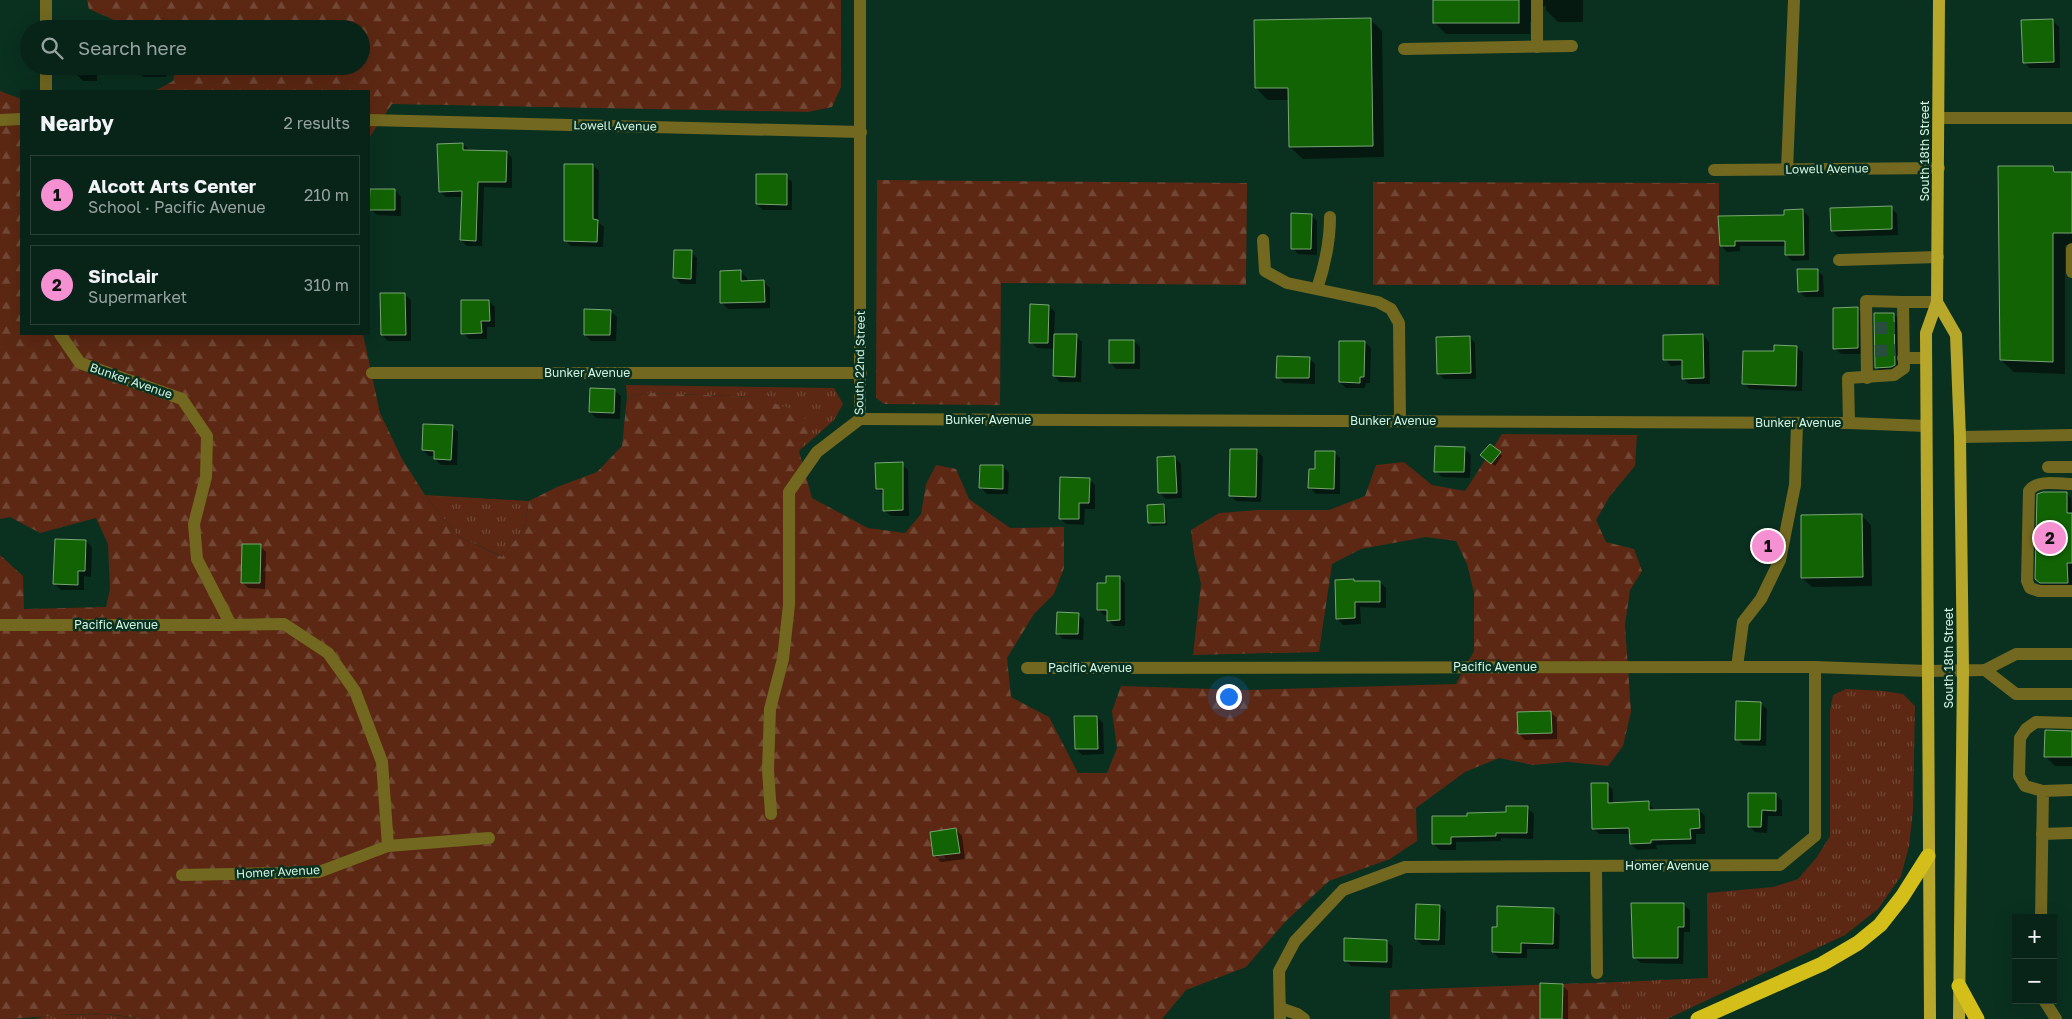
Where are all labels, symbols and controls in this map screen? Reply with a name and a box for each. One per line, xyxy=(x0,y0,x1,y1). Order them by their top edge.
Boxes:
search box xyxy=(20,20,370,75)
icon: search xyxy=(38,34,66,62)
text: Search here xyxy=(78,36,187,59)
street label: South 18th Street xyxy=(1917,100,1932,202)
text: Nearby xyxy=(40,110,114,136)
text: 2 results xyxy=(284,113,350,133)
street label: Lowell Avenue xyxy=(573,117,657,134)
street label: Lowell Avenue xyxy=(1785,160,1869,177)
text: Alcott Arts Center xyxy=(88,174,256,197)
text: 1 xyxy=(53,185,61,205)
text: 210 m xyxy=(304,185,349,205)
text: School · Pacific Avenue xyxy=(88,197,266,217)
text: Sinclair xyxy=(88,264,158,287)
text: 2 xyxy=(52,275,62,295)
text: 310 m xyxy=(304,275,349,295)
text: Supermarket xyxy=(88,287,187,307)
street label: South 22nd Street xyxy=(851,310,868,415)
street label: Bunker Avenue xyxy=(88,359,174,402)
street label: Bunker Avenue xyxy=(544,365,630,380)
street label: Bunker Avenue xyxy=(945,412,1031,427)
street label: Bunker Avenue xyxy=(1350,413,1436,428)
street label: Bunker Avenue xyxy=(1755,415,1841,430)
pin: 2 xyxy=(2034,519,2066,557)
pin: 1 xyxy=(1752,527,1784,565)
street label: South 18th Street xyxy=(1941,607,1956,709)
street label: Pacific Avenue xyxy=(74,617,158,632)
street label: Pacific Avenue xyxy=(1453,659,1537,674)
street label: Pacific Avenue xyxy=(1048,660,1132,675)
your location xyxy=(1216,684,1242,710)
street label: Homer Avenue xyxy=(1625,858,1709,873)
street label: Homer Avenue xyxy=(236,862,320,881)
map controls xyxy=(2012,914,2057,1004)
button: + xyxy=(2012,914,2057,959)
button: − xyxy=(2012,959,2057,1004)

